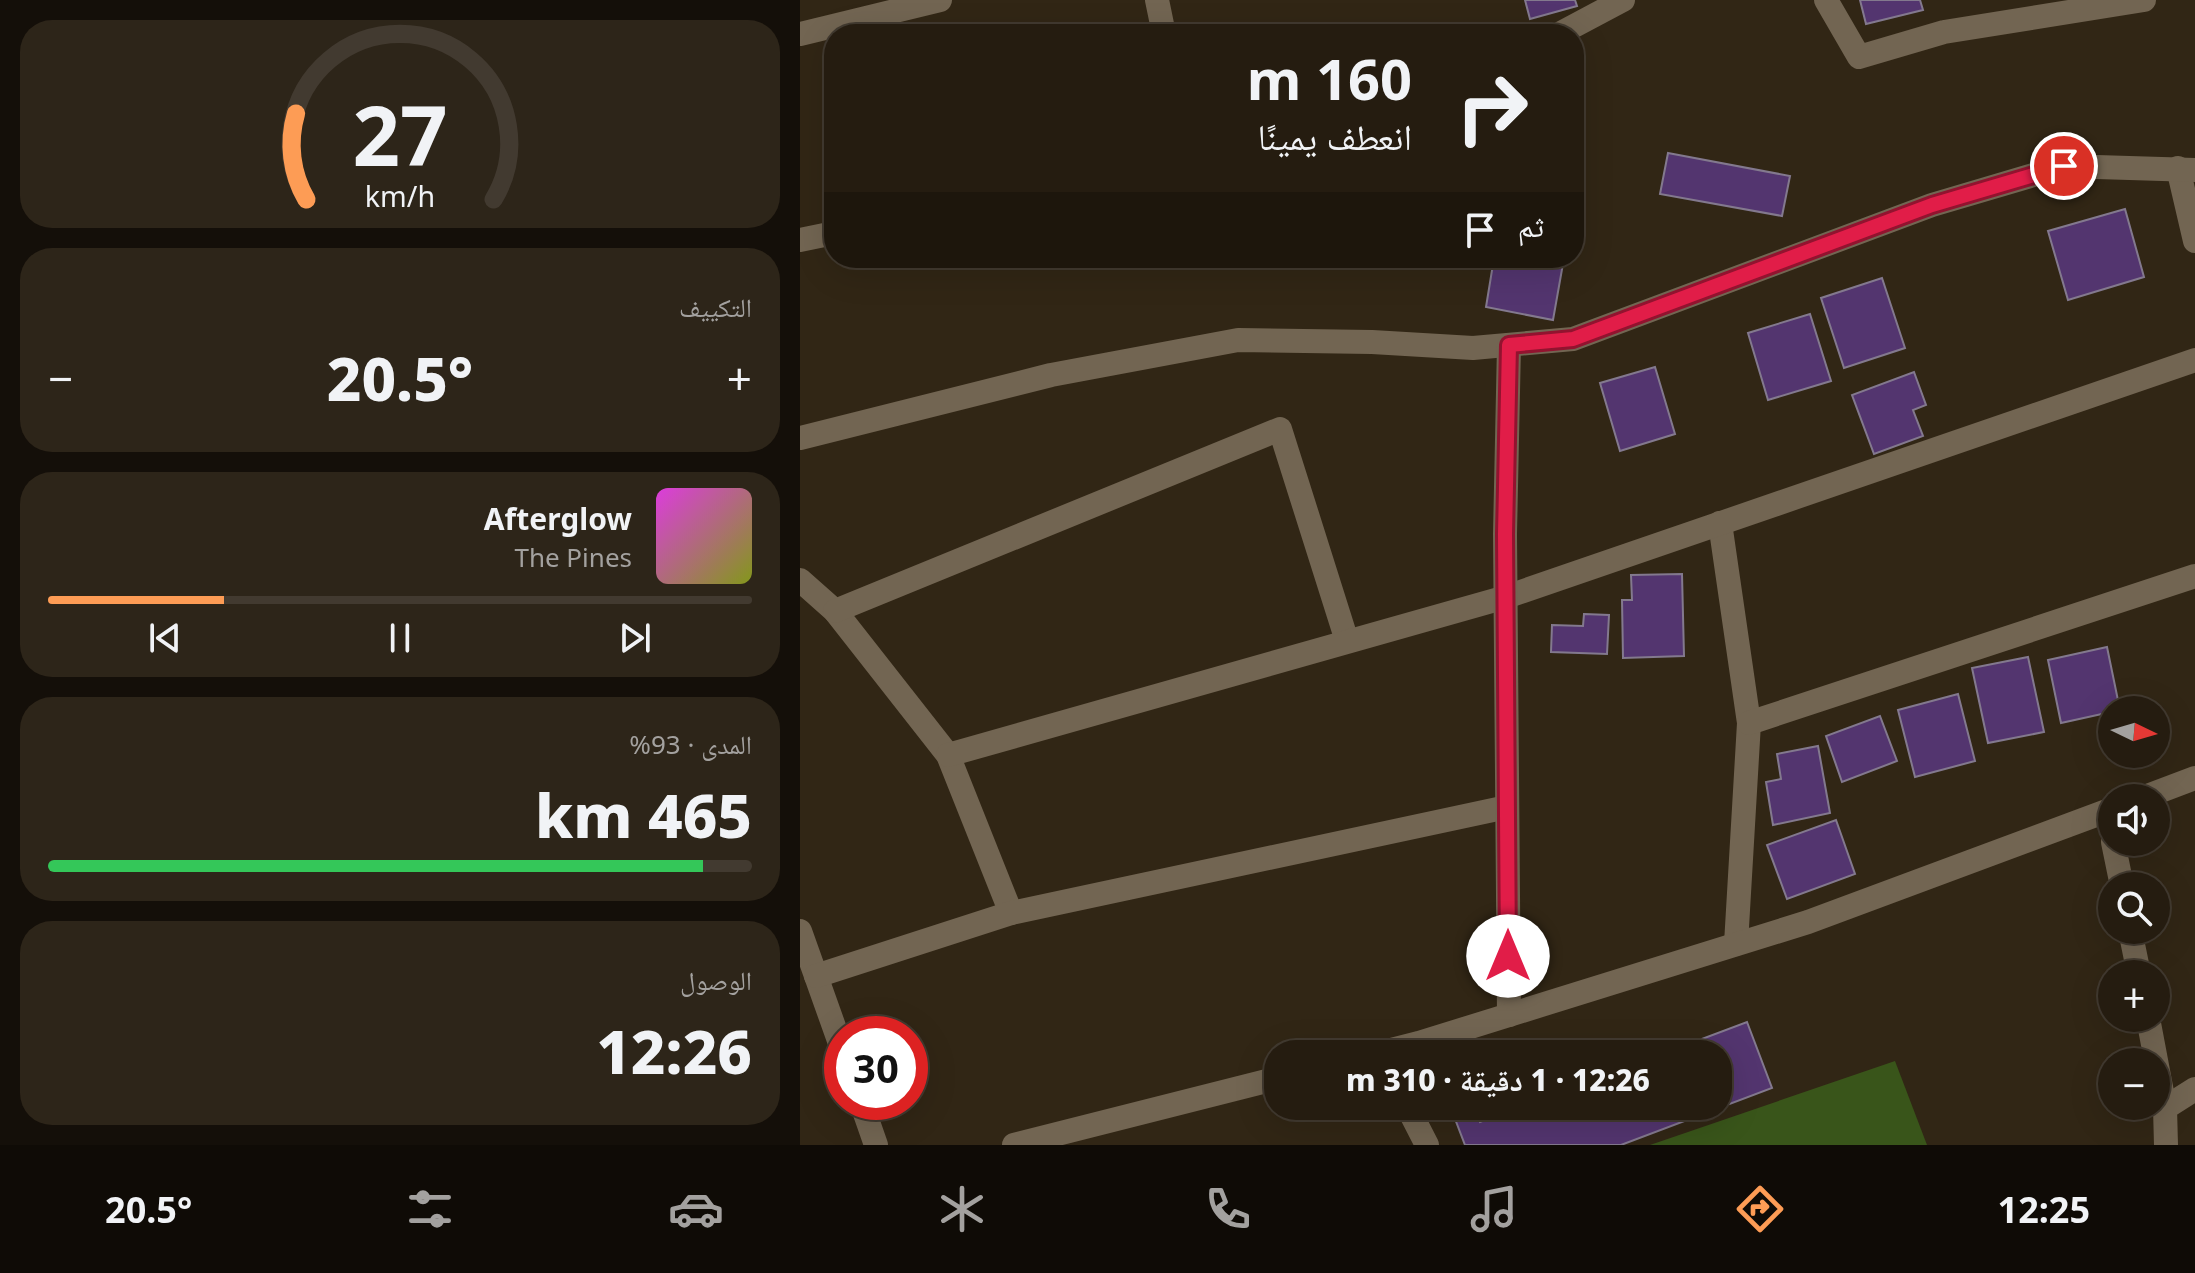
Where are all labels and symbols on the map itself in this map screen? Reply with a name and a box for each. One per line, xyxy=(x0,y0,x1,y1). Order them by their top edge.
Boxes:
pin xyxy=(2030,132,2098,200)
north arrow xyxy=(2098,696,2170,768)
position arrow xyxy=(1466,914,1550,998)
speed limit sign: 30 xyxy=(824,1016,928,1120)

